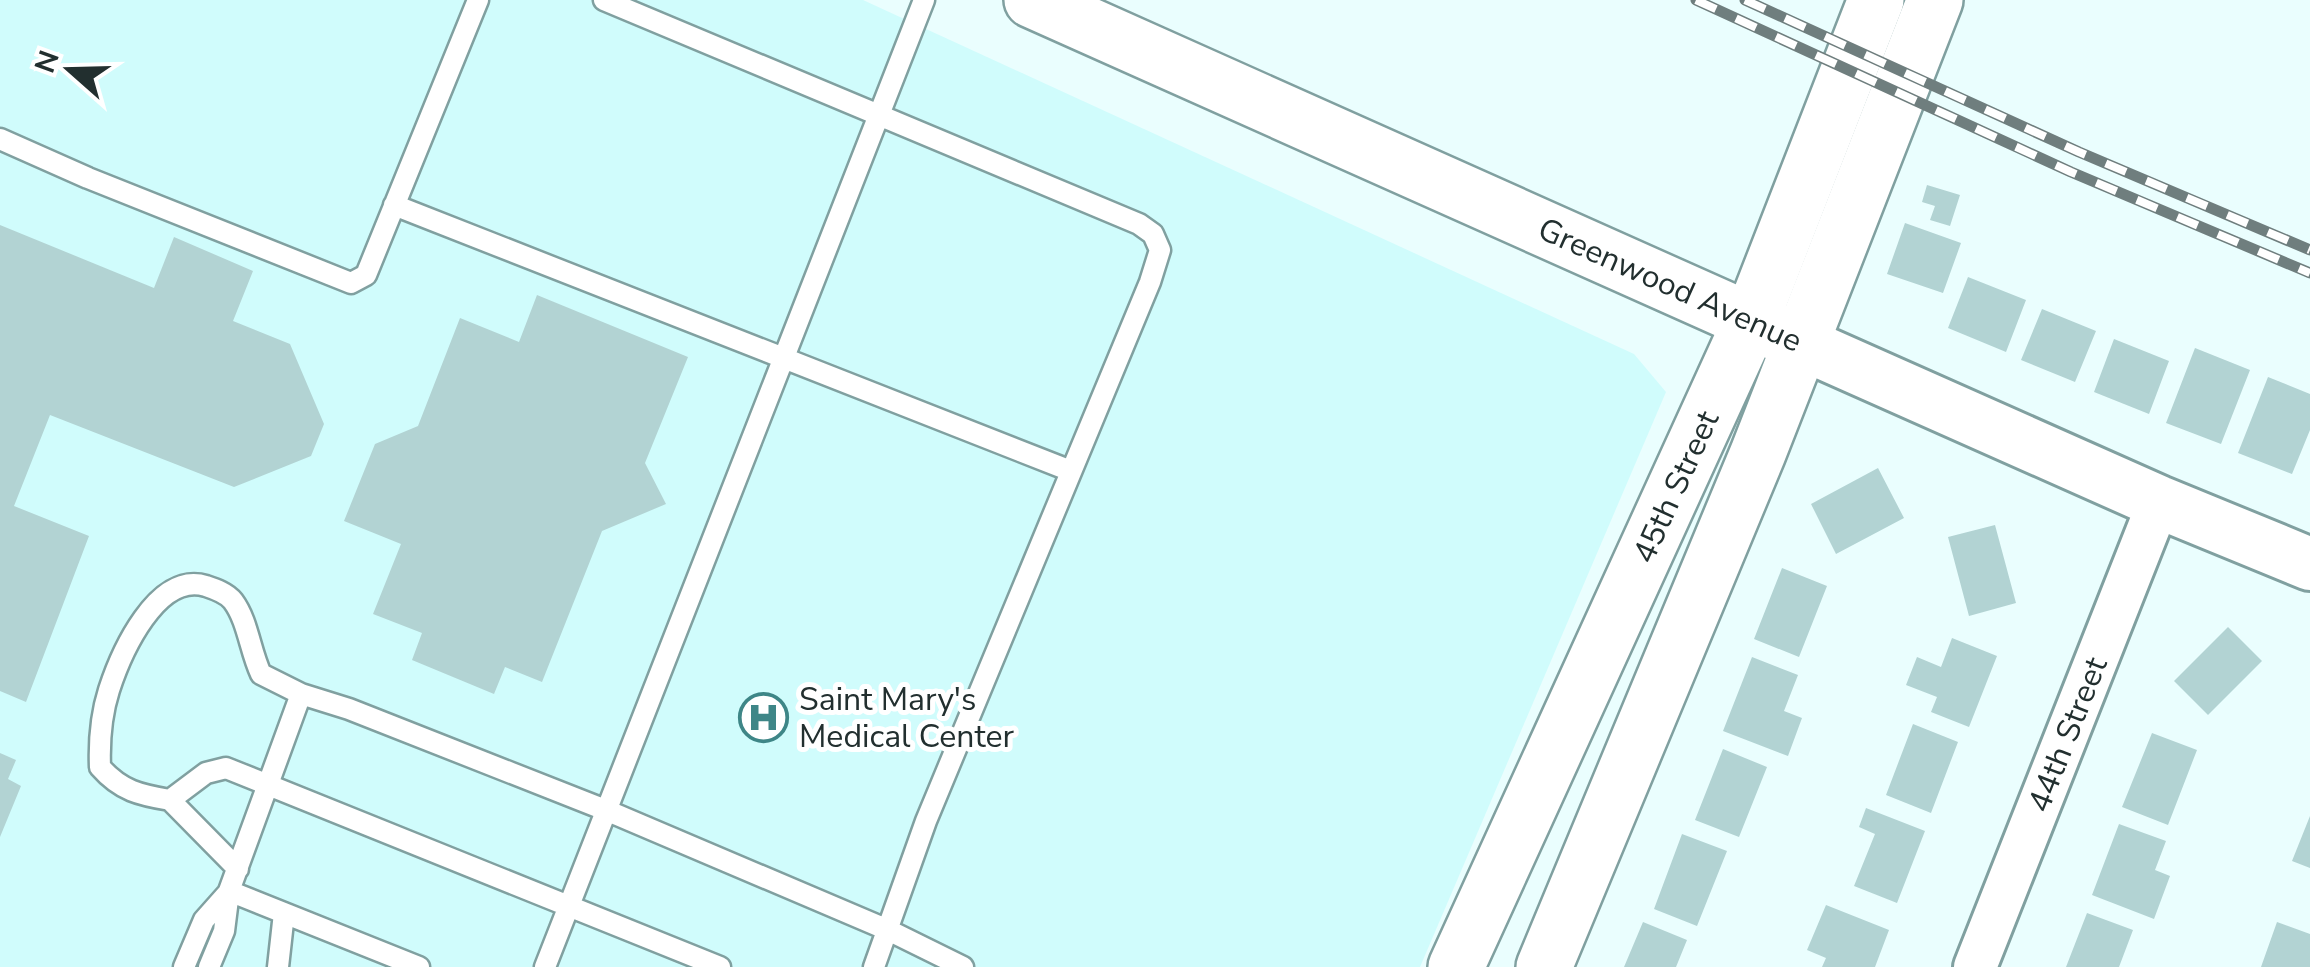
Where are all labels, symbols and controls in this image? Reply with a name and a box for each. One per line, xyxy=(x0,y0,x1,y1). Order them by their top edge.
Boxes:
north arrow xyxy=(20,20,120,120)
text: N xyxy=(26,45,69,78)
street label: Greenwood Avenue xyxy=(1531,207,1809,363)
street label: 45th Street xyxy=(1622,403,1729,570)
street label: 44th Street xyxy=(2017,650,2117,818)
place label: Saint Mary's Medical Center xyxy=(799,678,1014,758)
hospital icon: Saint Mary's Medical Center xyxy=(738,691,790,743)

